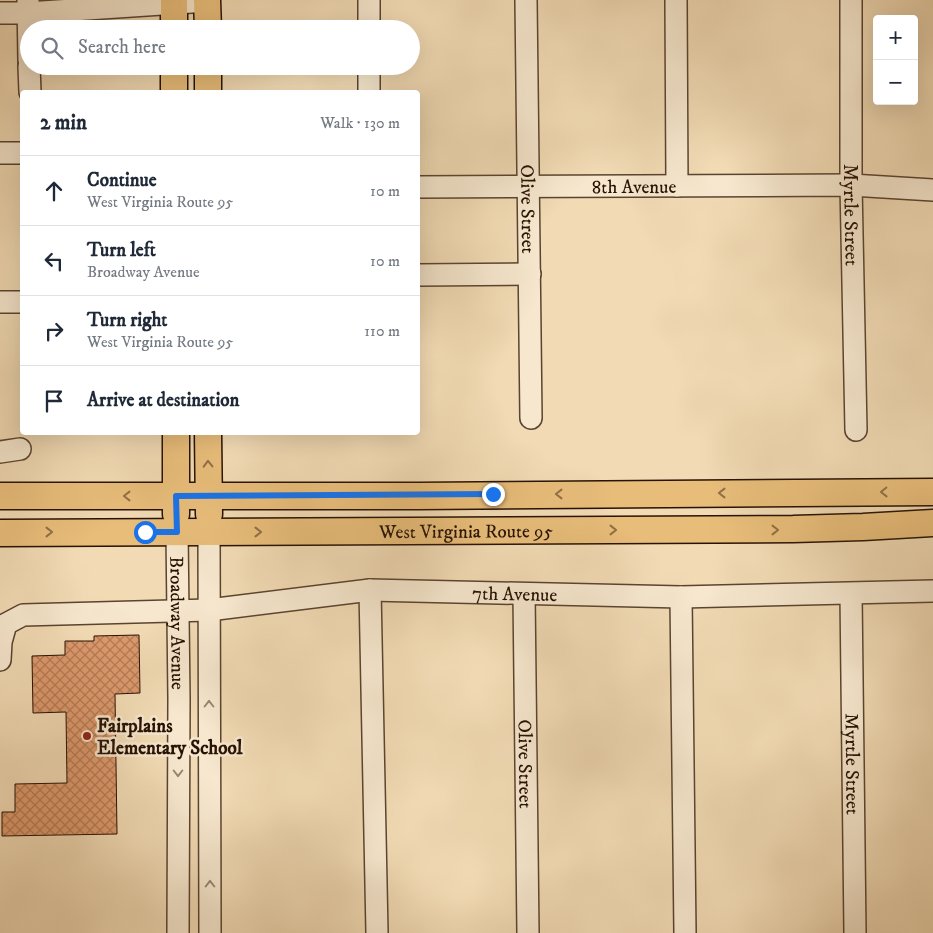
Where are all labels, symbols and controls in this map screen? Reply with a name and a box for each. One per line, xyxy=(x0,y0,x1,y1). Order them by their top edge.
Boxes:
map controls xyxy=(873,15,918,105)
button: + xyxy=(873,15,918,60)
search box xyxy=(20,20,420,75)
icon: search xyxy=(38,34,66,62)
text: Search here xyxy=(78,36,166,59)
button: − xyxy=(873,60,918,105)
text: 2 min xyxy=(40,110,87,136)
text: Walk · 130 m xyxy=(320,113,400,133)
street label: Olive Street xyxy=(515,164,539,254)
street label: Myrtle Street xyxy=(838,164,863,266)
text: Continue xyxy=(87,169,157,192)
street label: 8th Avenue xyxy=(592,176,676,199)
icon: ahead xyxy=(40,177,68,205)
text: 10 m xyxy=(370,181,400,201)
text: West Virginia Route 95 xyxy=(87,192,233,212)
text: Turn left xyxy=(87,239,156,262)
icon: left xyxy=(40,247,68,275)
text: 10 m xyxy=(370,251,400,271)
text: Broadway Avenue xyxy=(87,262,200,282)
text: Turn right xyxy=(87,309,167,332)
icon: right xyxy=(40,317,68,345)
text: 110 m xyxy=(364,321,400,341)
text: West Virginia Route 95 xyxy=(87,332,233,352)
icon: arrive xyxy=(40,387,68,415)
text: Arrive at destination xyxy=(87,389,239,412)
one-way arrow xyxy=(203,460,213,468)
route end xyxy=(482,483,505,506)
one-way arrow xyxy=(880,487,888,497)
one-way arrow xyxy=(718,488,726,498)
one-way arrow xyxy=(555,489,563,499)
one-way arrow xyxy=(123,491,131,501)
street label: West Virginia Route 95 xyxy=(378,520,554,544)
route start xyxy=(134,521,157,544)
one-way arrow xyxy=(610,525,617,535)
one-way arrow xyxy=(772,525,780,535)
one-way arrow xyxy=(45,527,53,537)
one-way arrow xyxy=(254,527,262,537)
street label: Broadway Avenue xyxy=(164,556,189,690)
street label: 7th Avenue xyxy=(472,582,558,607)
one-way arrow xyxy=(204,700,214,708)
street label: Myrtle Street xyxy=(839,713,864,815)
place label: Fairplains Elementary School xyxy=(97,715,243,760)
street label: Olive Street xyxy=(512,719,537,809)
marker: Fairplains Elementary School xyxy=(81,730,93,742)
one-way arrow xyxy=(173,770,183,777)
one-way arrow xyxy=(205,880,215,888)

